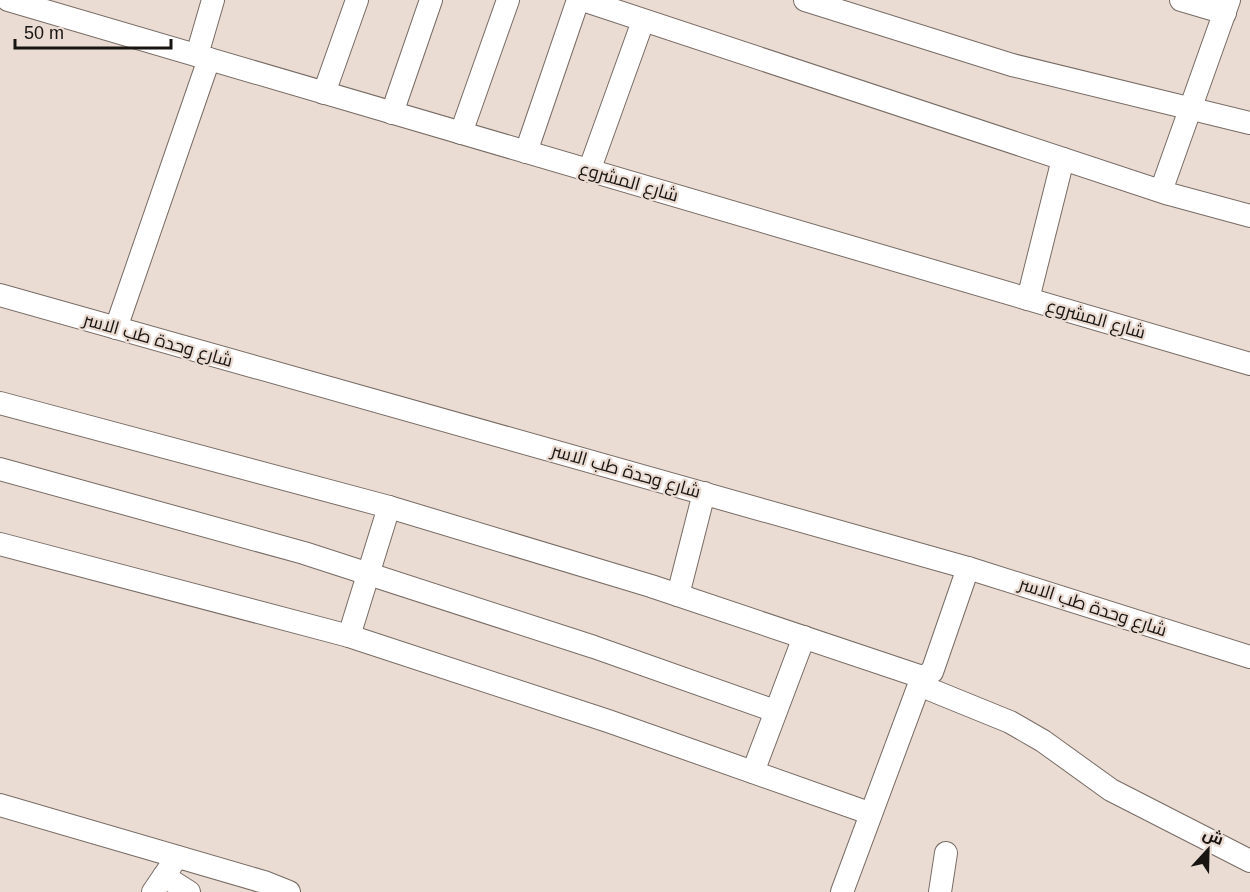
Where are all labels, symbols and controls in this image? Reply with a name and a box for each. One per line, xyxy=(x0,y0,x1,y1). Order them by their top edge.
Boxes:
scale bar xyxy=(15,12,171,50)
text: 50 m xyxy=(24,23,64,43)
street label: شارع المشروع xyxy=(577,158,681,208)
street label: شارع المشروع xyxy=(1044,295,1148,345)
street label: شارع وحدة طب الاسر xyxy=(80,309,235,373)
street label: شارع وحدة طب الاسر xyxy=(548,440,703,504)
street label: شارع وحدة طب الاسر xyxy=(1015,573,1169,642)
north arrow xyxy=(1178,820,1238,880)
text: ش xyxy=(1200,825,1226,849)

